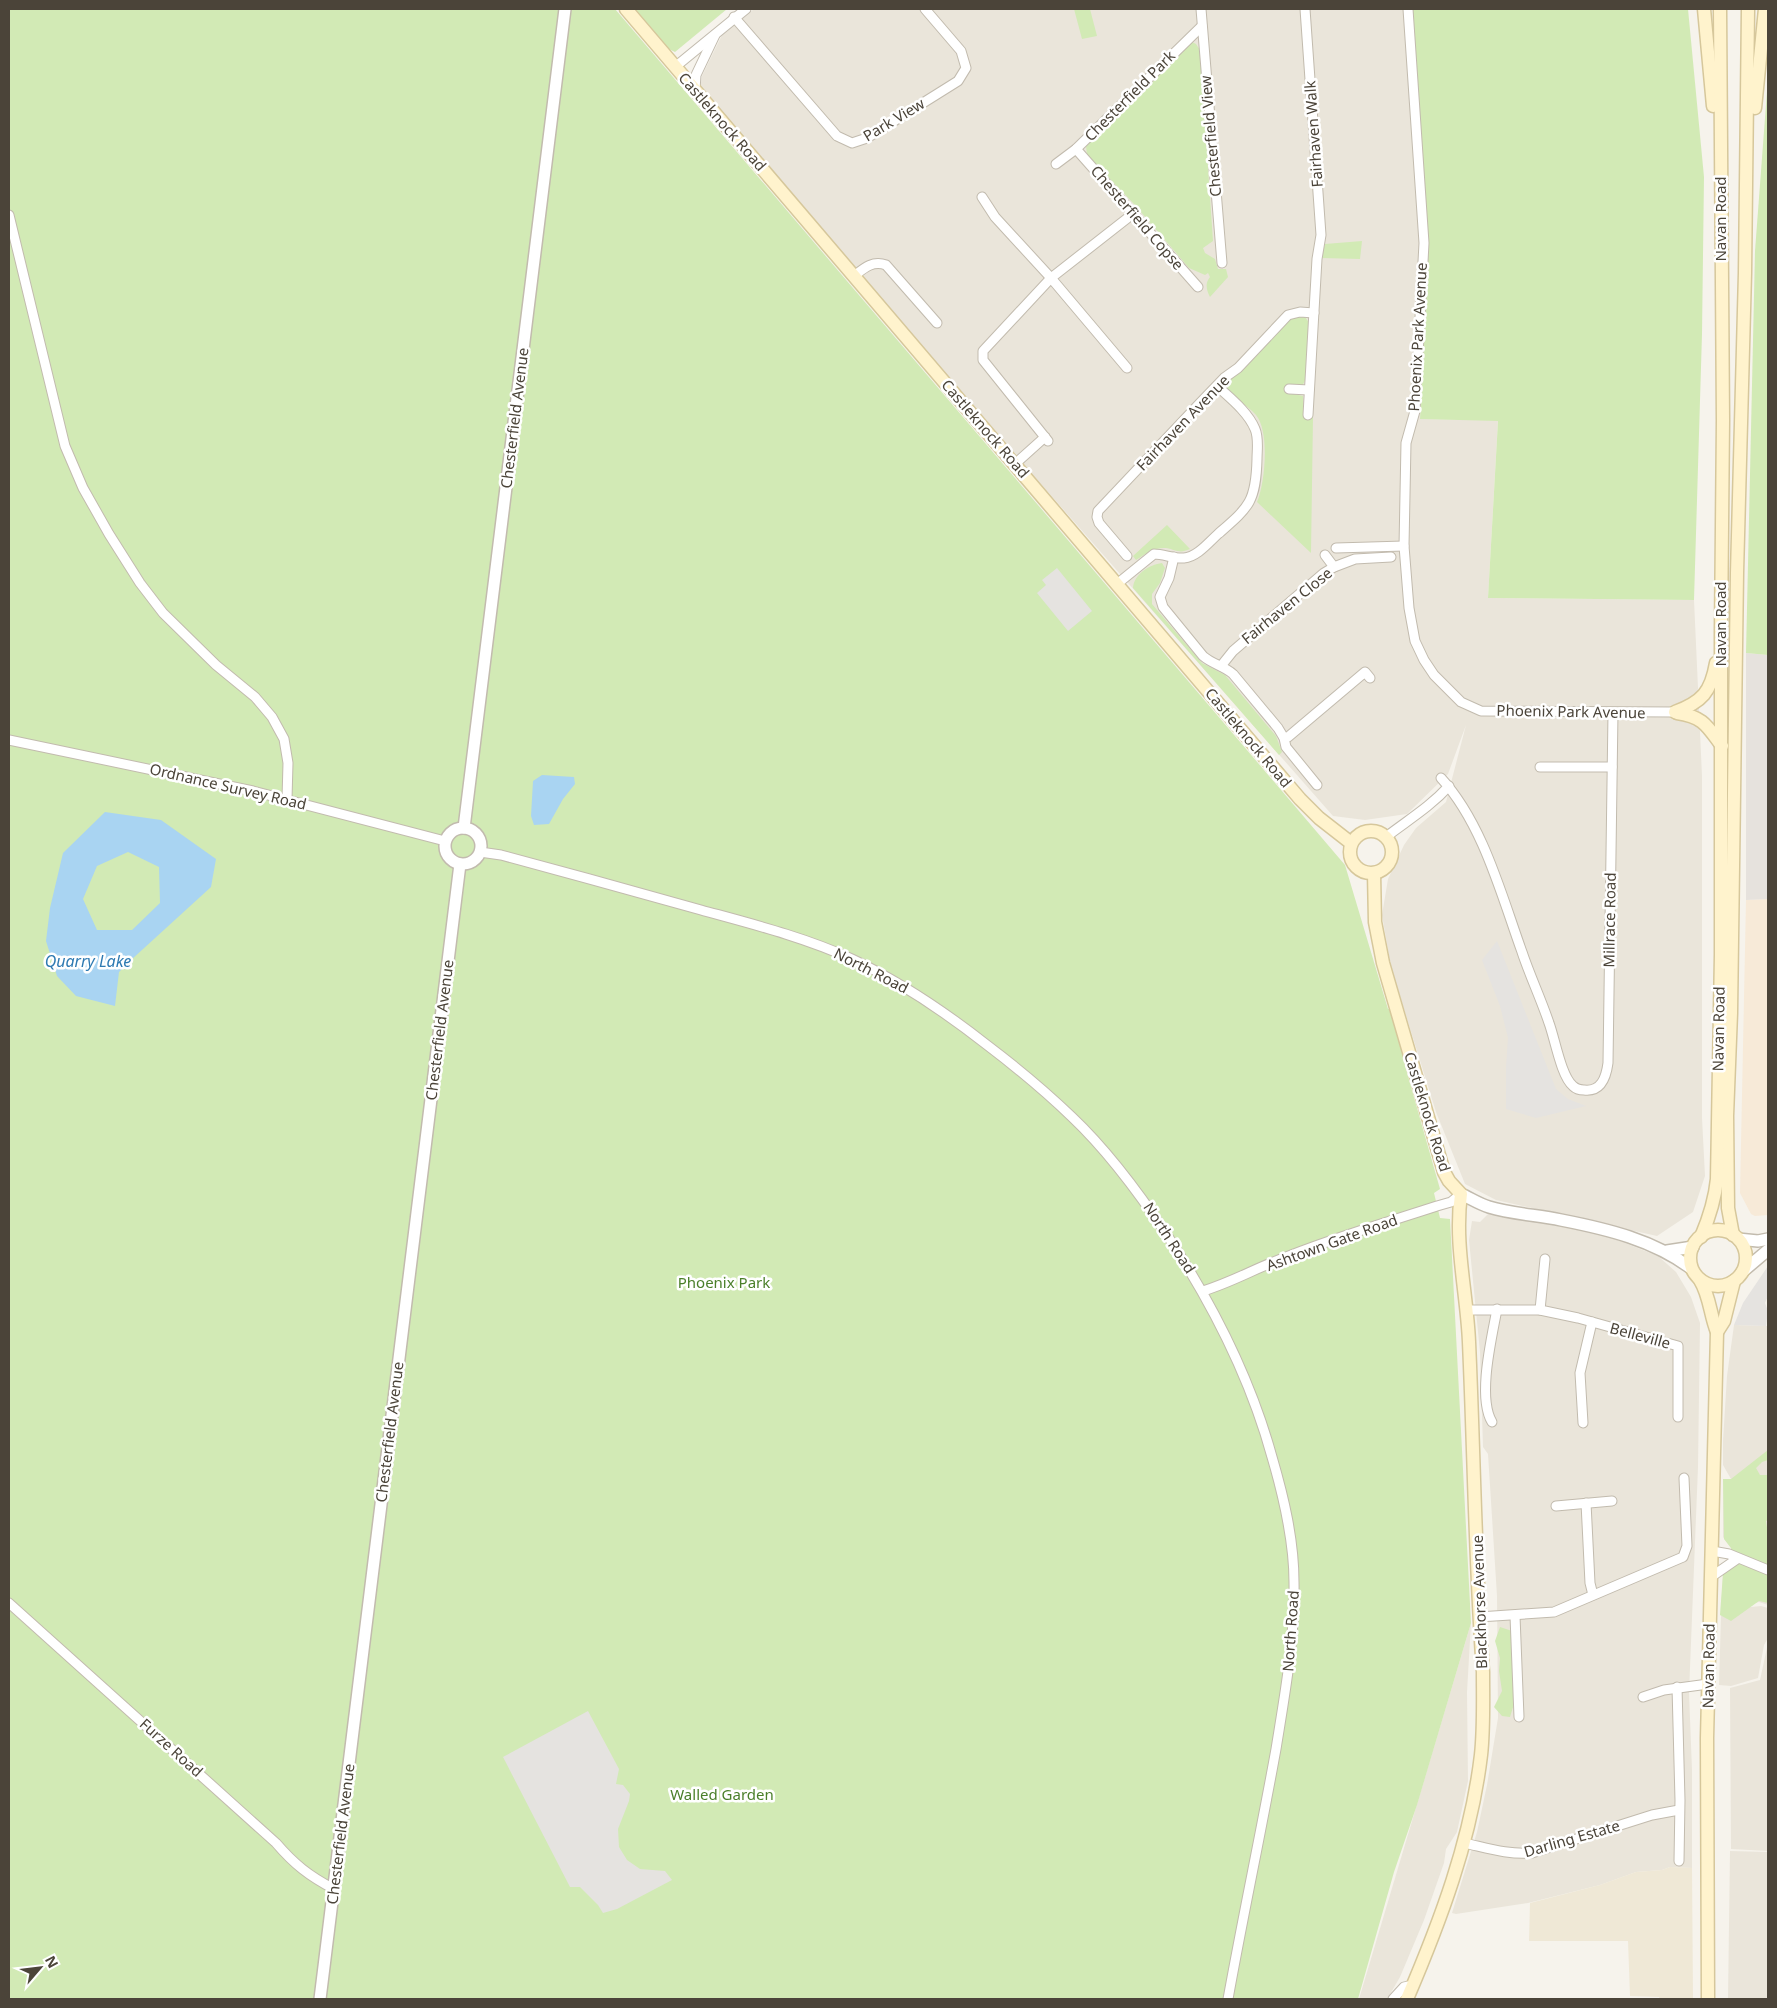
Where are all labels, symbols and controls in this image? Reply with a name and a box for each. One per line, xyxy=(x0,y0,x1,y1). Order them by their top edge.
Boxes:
street label: Chesterfield Park xyxy=(1080,46,1179,145)
street label: Castleknock Road xyxy=(674,68,771,175)
street label: Chesterfield View xyxy=(1195,74,1225,198)
street label: Fairhaven Walk xyxy=(1299,80,1327,188)
street label: Park View xyxy=(859,93,928,145)
street label: Chesterfield Copse xyxy=(1087,161,1189,274)
street label: Navan Road xyxy=(1710,176,1730,262)
street label: Phoenix Park Avenue xyxy=(1403,262,1431,412)
street label: Chesterfield Avenue xyxy=(495,346,533,489)
street label: Fairhaven Avenue xyxy=(1131,370,1233,475)
street label: Castleknock Road xyxy=(937,375,1034,482)
street label: Fairhaven Close xyxy=(1237,562,1336,648)
street label: Navan Road xyxy=(1710,581,1730,667)
street label: Castleknock Road xyxy=(1201,683,1296,791)
street label: Phoenix Park Avenue xyxy=(1496,700,1646,722)
street label: Ordnance Survey Road xyxy=(148,758,309,814)
street label: Millrace Road xyxy=(1598,872,1620,968)
street label: North Road xyxy=(831,943,912,997)
water label: Quarry Lake xyxy=(45,950,131,972)
street label: Chesterfield Avenue xyxy=(420,958,458,1101)
street label: Navan Road xyxy=(1707,986,1729,1072)
street label: Castleknock Road xyxy=(1400,1049,1456,1174)
street label: North Road xyxy=(1139,1198,1200,1277)
street label: Ashtown Gate Road xyxy=(1263,1209,1400,1275)
park label: Phoenix Park xyxy=(678,1272,770,1292)
street label: Belleville xyxy=(1608,1317,1673,1353)
street label: Chesterfield Avenue xyxy=(370,1360,408,1503)
street label: Blackhorse Avenue xyxy=(1467,1535,1491,1669)
street label: North Road xyxy=(1277,1590,1303,1672)
street label: Navan Road xyxy=(1697,1623,1719,1709)
street label: Furze Road xyxy=(136,1713,208,1781)
street label: Chesterfield Avenue xyxy=(321,1762,359,1905)
park label: Walled Garden xyxy=(670,1784,774,1804)
street label: Darling Estate xyxy=(1521,1815,1622,1861)
north arrow xyxy=(15,1943,65,1993)
text: N xyxy=(41,1952,63,1971)

